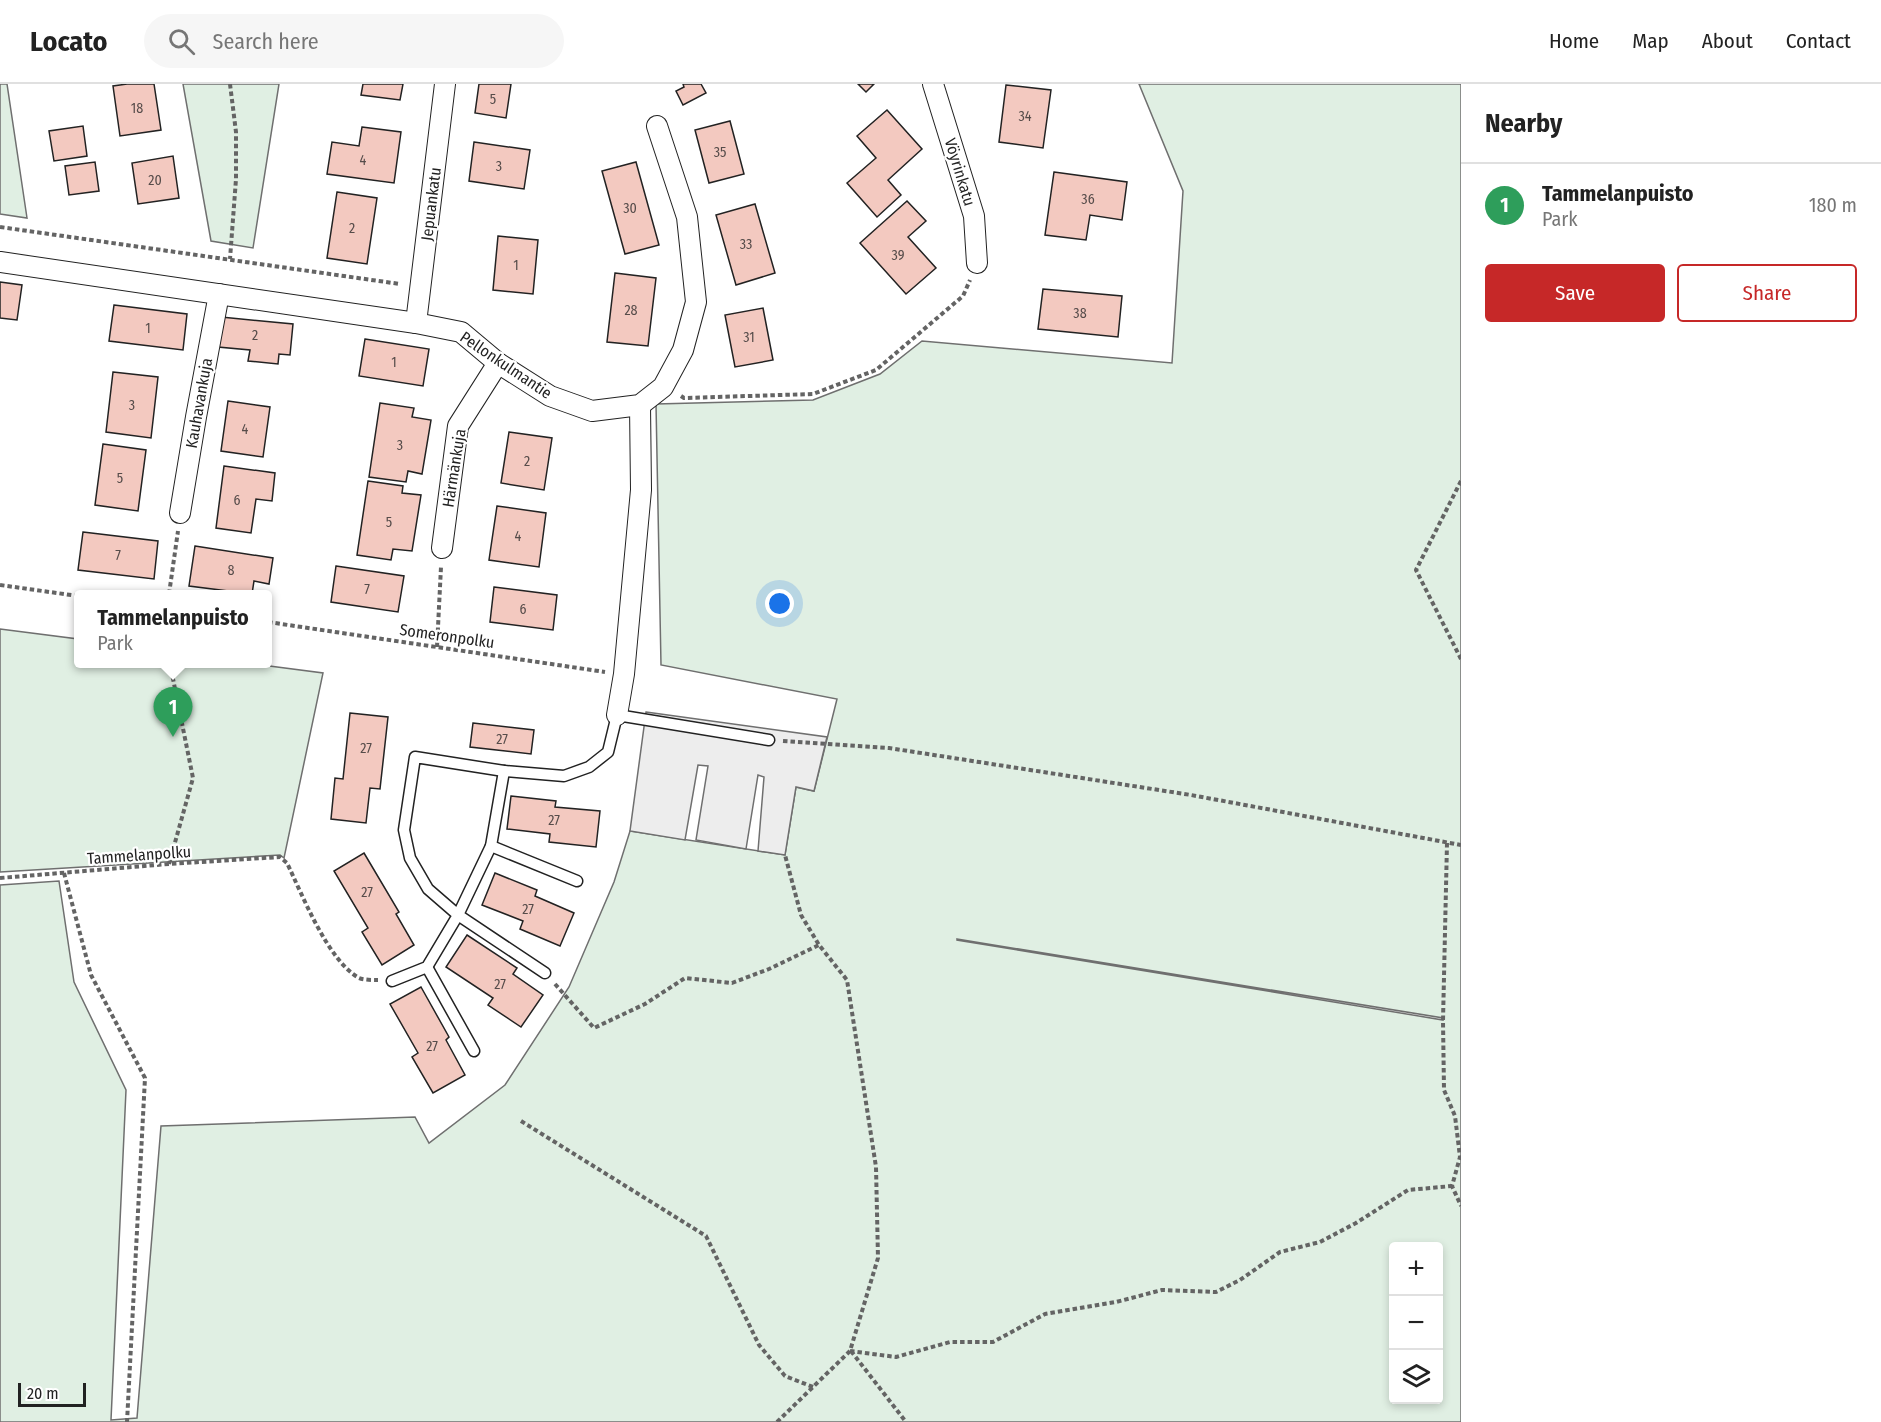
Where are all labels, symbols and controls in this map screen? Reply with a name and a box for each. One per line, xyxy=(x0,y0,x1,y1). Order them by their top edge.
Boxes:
search box xyxy=(144,14,564,68)
text: Locato xyxy=(30,25,108,58)
icon: search xyxy=(165,25,198,58)
text: Search here xyxy=(213,28,319,55)
text: Home xyxy=(1549,28,1599,54)
text: Map xyxy=(1632,28,1669,54)
text: About xyxy=(1702,28,1753,54)
text: Contact xyxy=(1786,28,1851,54)
house number: 5 xyxy=(490,91,496,108)
house number: 18 xyxy=(131,100,143,117)
house number: 34 xyxy=(1018,108,1032,125)
text: Nearby xyxy=(1485,108,1562,139)
street label: Vöyrinkatu xyxy=(941,136,979,208)
house number: 35 xyxy=(714,144,726,161)
house number: 4 xyxy=(360,152,367,169)
house number: 3 xyxy=(496,158,502,175)
street label: Jepuankatu xyxy=(417,166,445,242)
house number: 20 xyxy=(148,172,162,189)
text: Tammelanpuisto xyxy=(1542,180,1694,207)
house number: 36 xyxy=(1081,191,1095,208)
text: 1 xyxy=(1500,193,1509,217)
text: 180 m xyxy=(1809,193,1857,217)
house number: 30 xyxy=(623,200,637,217)
text: Park xyxy=(1542,207,1578,231)
house number: 2 xyxy=(349,220,355,237)
house number: 33 xyxy=(740,236,752,253)
house number: 39 xyxy=(892,247,905,264)
house number: 1 xyxy=(513,257,519,274)
button: Save xyxy=(1485,264,1665,322)
button: Share xyxy=(1677,264,1857,322)
house number: 28 xyxy=(624,302,638,319)
house number: 38 xyxy=(1073,305,1087,322)
house number: 1 xyxy=(145,320,151,337)
house number: 2 xyxy=(252,327,258,344)
street label: Pellonkulmantie xyxy=(456,327,556,403)
house number: 31 xyxy=(743,329,755,346)
house number: 1 xyxy=(391,354,397,371)
street label: Kauhavankuja xyxy=(182,356,216,450)
house number: 3 xyxy=(129,397,135,414)
house number: 4 xyxy=(242,421,249,438)
street label: Härmänkuja xyxy=(438,427,470,509)
house number: 3 xyxy=(397,437,403,454)
house number: 2 xyxy=(524,453,530,470)
house number: 5 xyxy=(117,470,123,487)
house number: 6 xyxy=(234,492,241,509)
house number: 5 xyxy=(386,514,392,531)
house number: 4 xyxy=(515,528,522,545)
house number: 7 xyxy=(115,547,121,564)
house number: 8 xyxy=(228,562,235,579)
house number: 7 xyxy=(364,581,370,598)
your location xyxy=(765,589,794,618)
popup xyxy=(74,590,272,668)
house number: 6 xyxy=(520,601,527,618)
text: Tammelanpuisto xyxy=(97,604,249,631)
street label: Someronpolku xyxy=(398,620,496,652)
text: Park xyxy=(97,631,133,655)
pin: 1 xyxy=(154,688,192,737)
house number: 27 xyxy=(496,731,508,748)
house number: 27 xyxy=(360,740,372,757)
house number: 27 xyxy=(548,812,560,829)
street label: Tammelanpolku xyxy=(86,842,192,868)
house number: 27 xyxy=(361,884,373,901)
house number: 27 xyxy=(522,901,534,918)
house number: 27 xyxy=(494,976,506,993)
house number: 27 xyxy=(426,1038,438,1055)
map controls xyxy=(1389,1242,1443,1404)
button: + xyxy=(1389,1242,1443,1296)
button: − xyxy=(1389,1296,1443,1350)
button: layers xyxy=(1389,1350,1443,1404)
scale bar xyxy=(18,1380,86,1408)
text: 20 m xyxy=(27,1384,58,1403)

